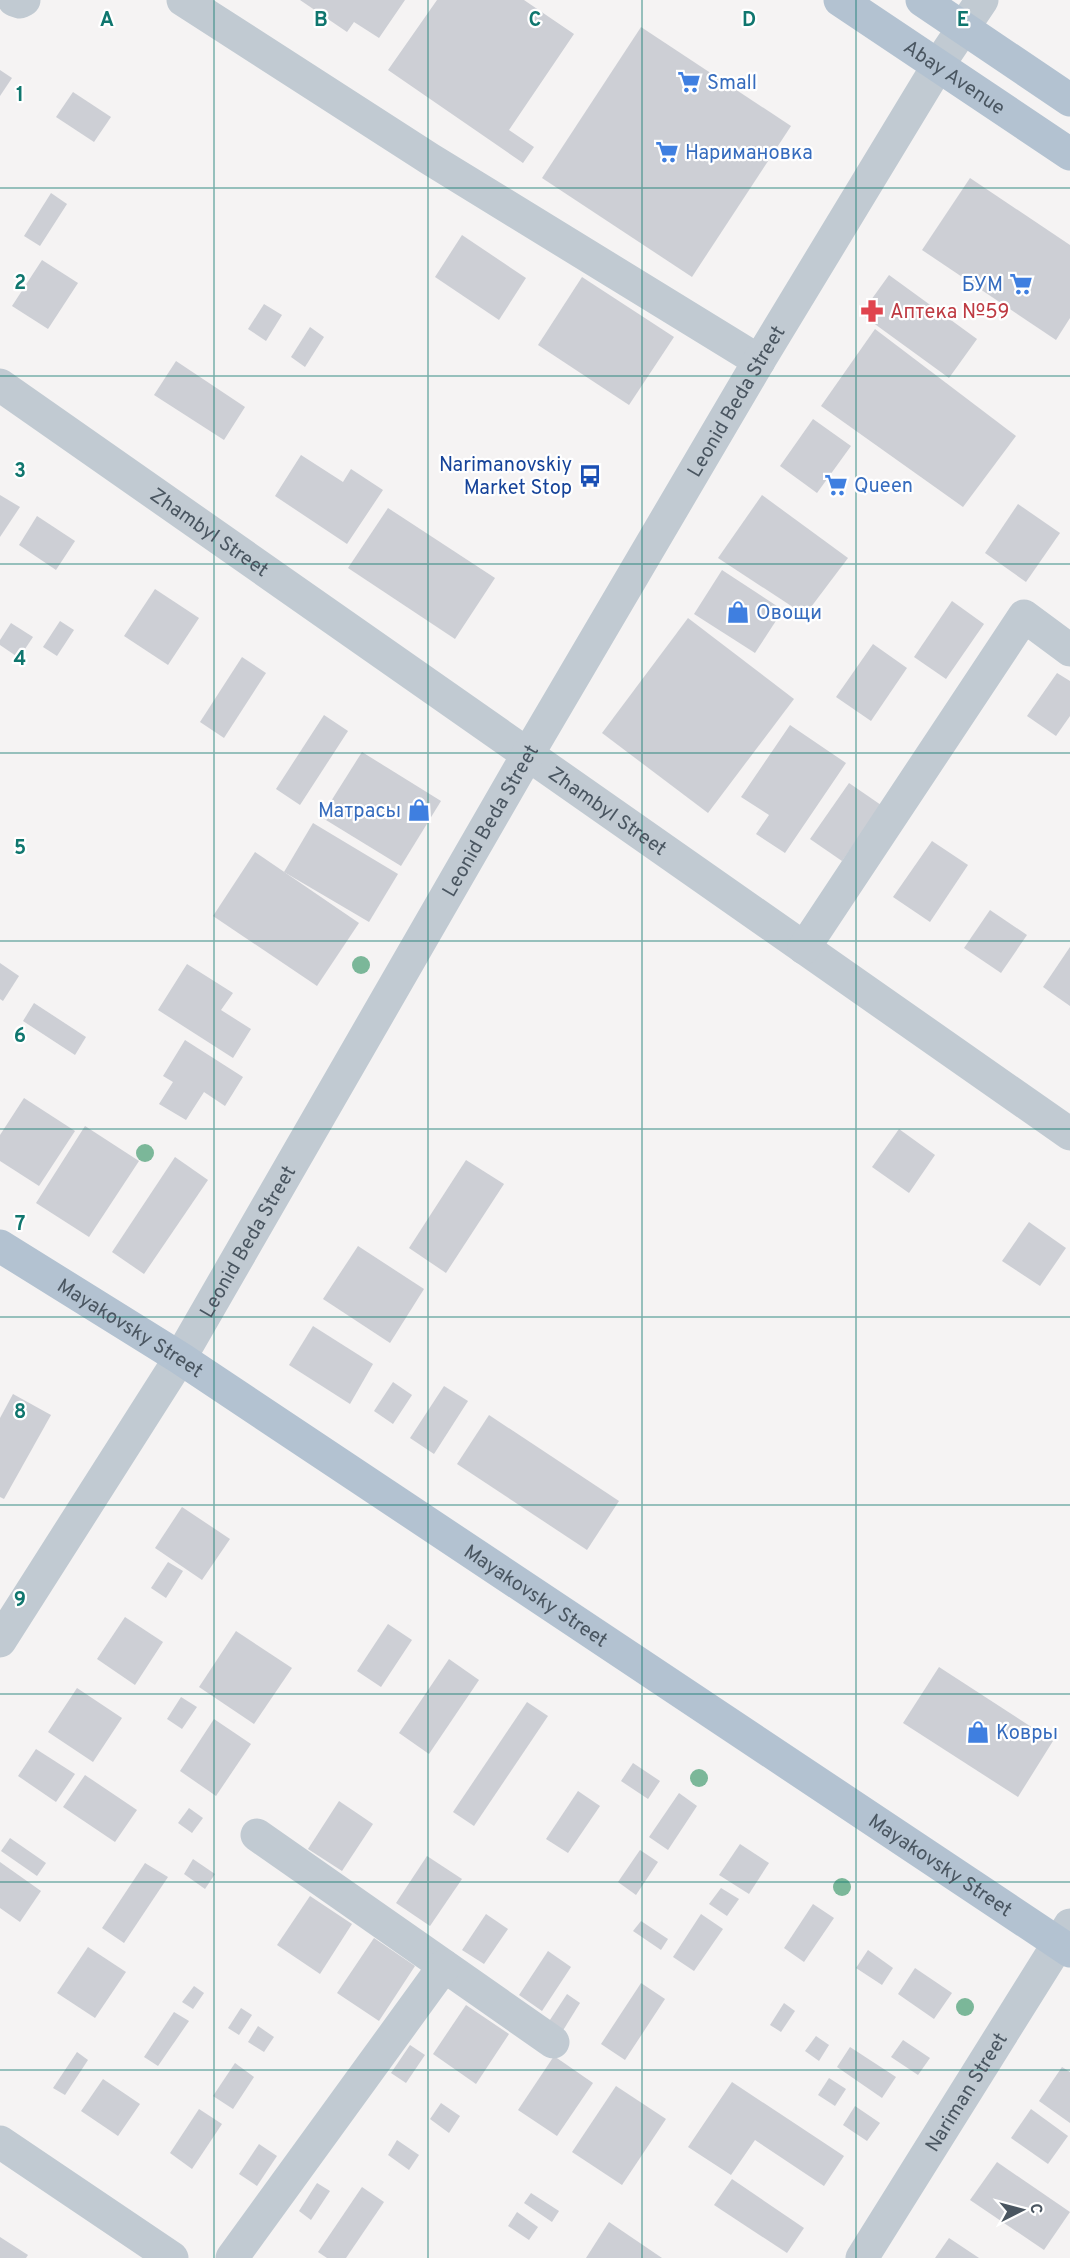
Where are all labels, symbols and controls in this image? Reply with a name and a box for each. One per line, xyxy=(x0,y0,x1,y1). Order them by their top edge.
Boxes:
text: A xyxy=(100,8,114,34)
text: B xyxy=(314,8,328,34)
text: C xyxy=(529,8,541,34)
text: D xyxy=(742,8,756,34)
text: E xyxy=(957,8,969,34)
street label: Abay Avenue xyxy=(898,35,1009,122)
supermarket icon: Small xyxy=(676,69,702,95)
place label: Small xyxy=(707,71,757,97)
text: 1 xyxy=(16,83,24,109)
supermarket icon: Наримановка xyxy=(654,139,680,165)
place label: Наримановка xyxy=(685,141,813,167)
text: 2 xyxy=(14,271,26,297)
supermarket icon: БУМ xyxy=(1008,271,1034,297)
place label: БУМ xyxy=(962,273,1003,299)
pharmacy icon: Аптека №59 xyxy=(859,298,885,324)
place label: Аптека №59 xyxy=(890,300,1009,326)
street label: Leonid Beda Street xyxy=(683,322,792,483)
place label: Narimanovskiy Market Stop xyxy=(439,453,572,502)
text: 3 xyxy=(14,459,26,485)
bus stop icon: Narimanovskiy Market Stop xyxy=(577,463,603,489)
supermarket icon: Queen xyxy=(823,472,849,498)
place label: Queen xyxy=(854,474,913,500)
street label: Zhambyl Street xyxy=(144,483,273,584)
shop icon: Овощи xyxy=(725,599,751,625)
place label: Овощи xyxy=(756,601,822,627)
text: 4 xyxy=(14,647,26,673)
street label: Leonid Beda Street xyxy=(437,740,546,902)
street label: Zhambyl Street xyxy=(542,762,671,863)
shop icon: Матрасы xyxy=(406,797,432,823)
place label: Матрасы xyxy=(318,799,401,825)
text: 5 xyxy=(14,836,26,862)
text: 6 xyxy=(14,1024,26,1050)
street label: Leonid Beda Street xyxy=(195,1161,303,1323)
text: 7 xyxy=(15,1212,25,1238)
street label: Mayakovsky Street xyxy=(52,1274,208,1385)
text: 8 xyxy=(14,1400,26,1426)
street label: Mayakovsky Street xyxy=(458,1540,612,1654)
text: 9 xyxy=(14,1588,26,1614)
shop icon: Ковры xyxy=(965,1719,991,1745)
place label: Ковры xyxy=(996,1721,1058,1747)
street label: Mayakovsky Street xyxy=(863,1809,1017,1924)
street label: Nariman Street xyxy=(920,2028,1015,2157)
north arrow xyxy=(992,2180,1052,2240)
text: С xyxy=(1024,2203,1045,2215)

